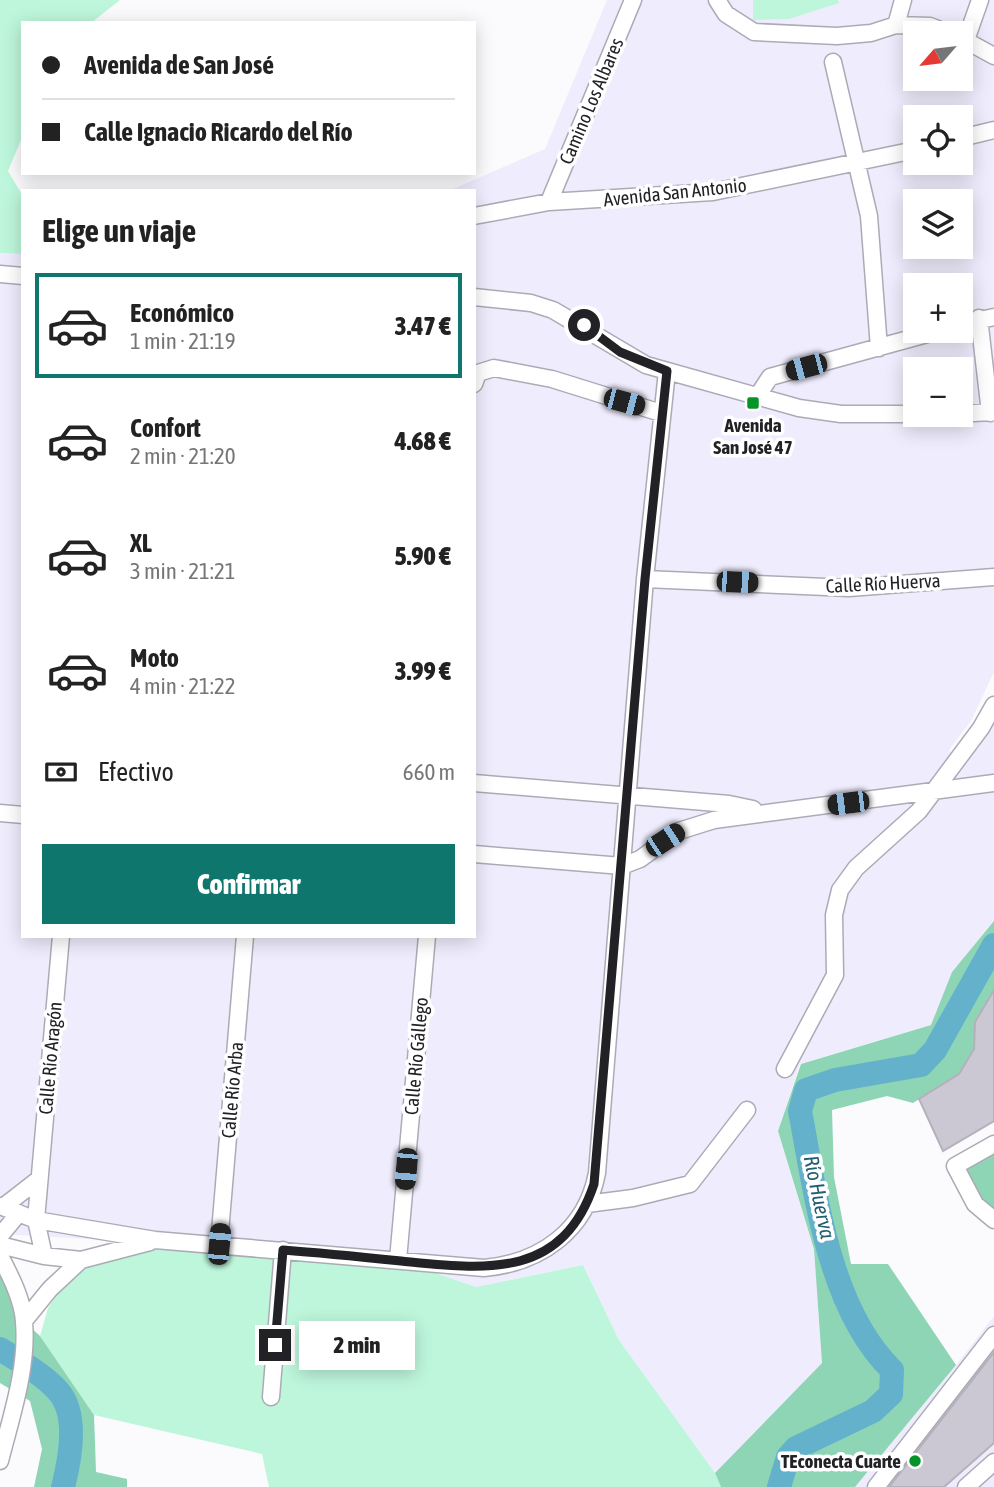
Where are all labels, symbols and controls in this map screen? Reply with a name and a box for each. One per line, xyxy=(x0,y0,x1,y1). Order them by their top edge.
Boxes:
north arrow xyxy=(903,21,973,91)
map controls xyxy=(903,21,973,427)
street label: Camino Los Albares xyxy=(555,34,628,167)
text: Avenida de San José xyxy=(84,50,274,80)
button: locate xyxy=(903,105,973,175)
text: Calle Ignacio Ricardo del Río xyxy=(84,117,353,147)
street label: Avenida San Antonio xyxy=(602,174,748,210)
button: layers xyxy=(903,189,973,259)
text: Elige un viaje xyxy=(42,212,196,249)
button: + xyxy=(903,273,973,343)
icon: car xyxy=(46,294,109,357)
text: Económico xyxy=(130,298,234,328)
route start xyxy=(568,309,600,341)
text: 3.47 € xyxy=(394,311,451,341)
text: 1 min · 21:19 xyxy=(130,328,236,354)
car xyxy=(783,351,830,383)
button: − xyxy=(903,357,973,427)
car xyxy=(601,386,648,418)
marker: Avenida San José 47 xyxy=(745,395,761,411)
icon: car xyxy=(46,409,109,472)
text: Confort xyxy=(130,413,201,443)
place label: Avenida San José 47 xyxy=(713,414,793,458)
text: 4.68 € xyxy=(394,426,451,456)
text: 2 min · 21:20 xyxy=(130,443,236,469)
icon: car xyxy=(46,524,109,587)
text: XL xyxy=(130,528,152,558)
text: 5.90 € xyxy=(394,541,451,571)
text: 3 min · 21:21 xyxy=(130,558,236,584)
street label: Calle Río Huerva xyxy=(825,569,941,597)
car xyxy=(716,571,759,593)
icon: car xyxy=(46,639,109,702)
text: Moto xyxy=(130,643,179,673)
text: 3.99 € xyxy=(394,656,451,686)
text: 4 min · 21:22 xyxy=(130,673,236,699)
icon: cash xyxy=(42,753,80,791)
text: Efectivo xyxy=(98,757,174,787)
text: 660 m xyxy=(403,759,455,785)
car xyxy=(826,790,871,816)
car xyxy=(642,820,689,860)
button: Confirmar xyxy=(42,844,455,924)
street label: Calle Río Gállego xyxy=(400,996,432,1116)
street label: Calle Río Aragón xyxy=(34,1001,66,1115)
street label: Calle Río Arba xyxy=(217,1041,247,1139)
car xyxy=(394,1147,419,1191)
water label: Río Huerva xyxy=(799,1153,841,1241)
car xyxy=(207,1222,232,1266)
callout: 2 min xyxy=(300,1320,415,1370)
route end xyxy=(259,1329,291,1361)
text: 2 min xyxy=(334,1332,380,1358)
place label: TEconecta Cuarte xyxy=(781,1450,901,1472)
marker: TEconecta Cuarte xyxy=(907,1453,923,1469)

